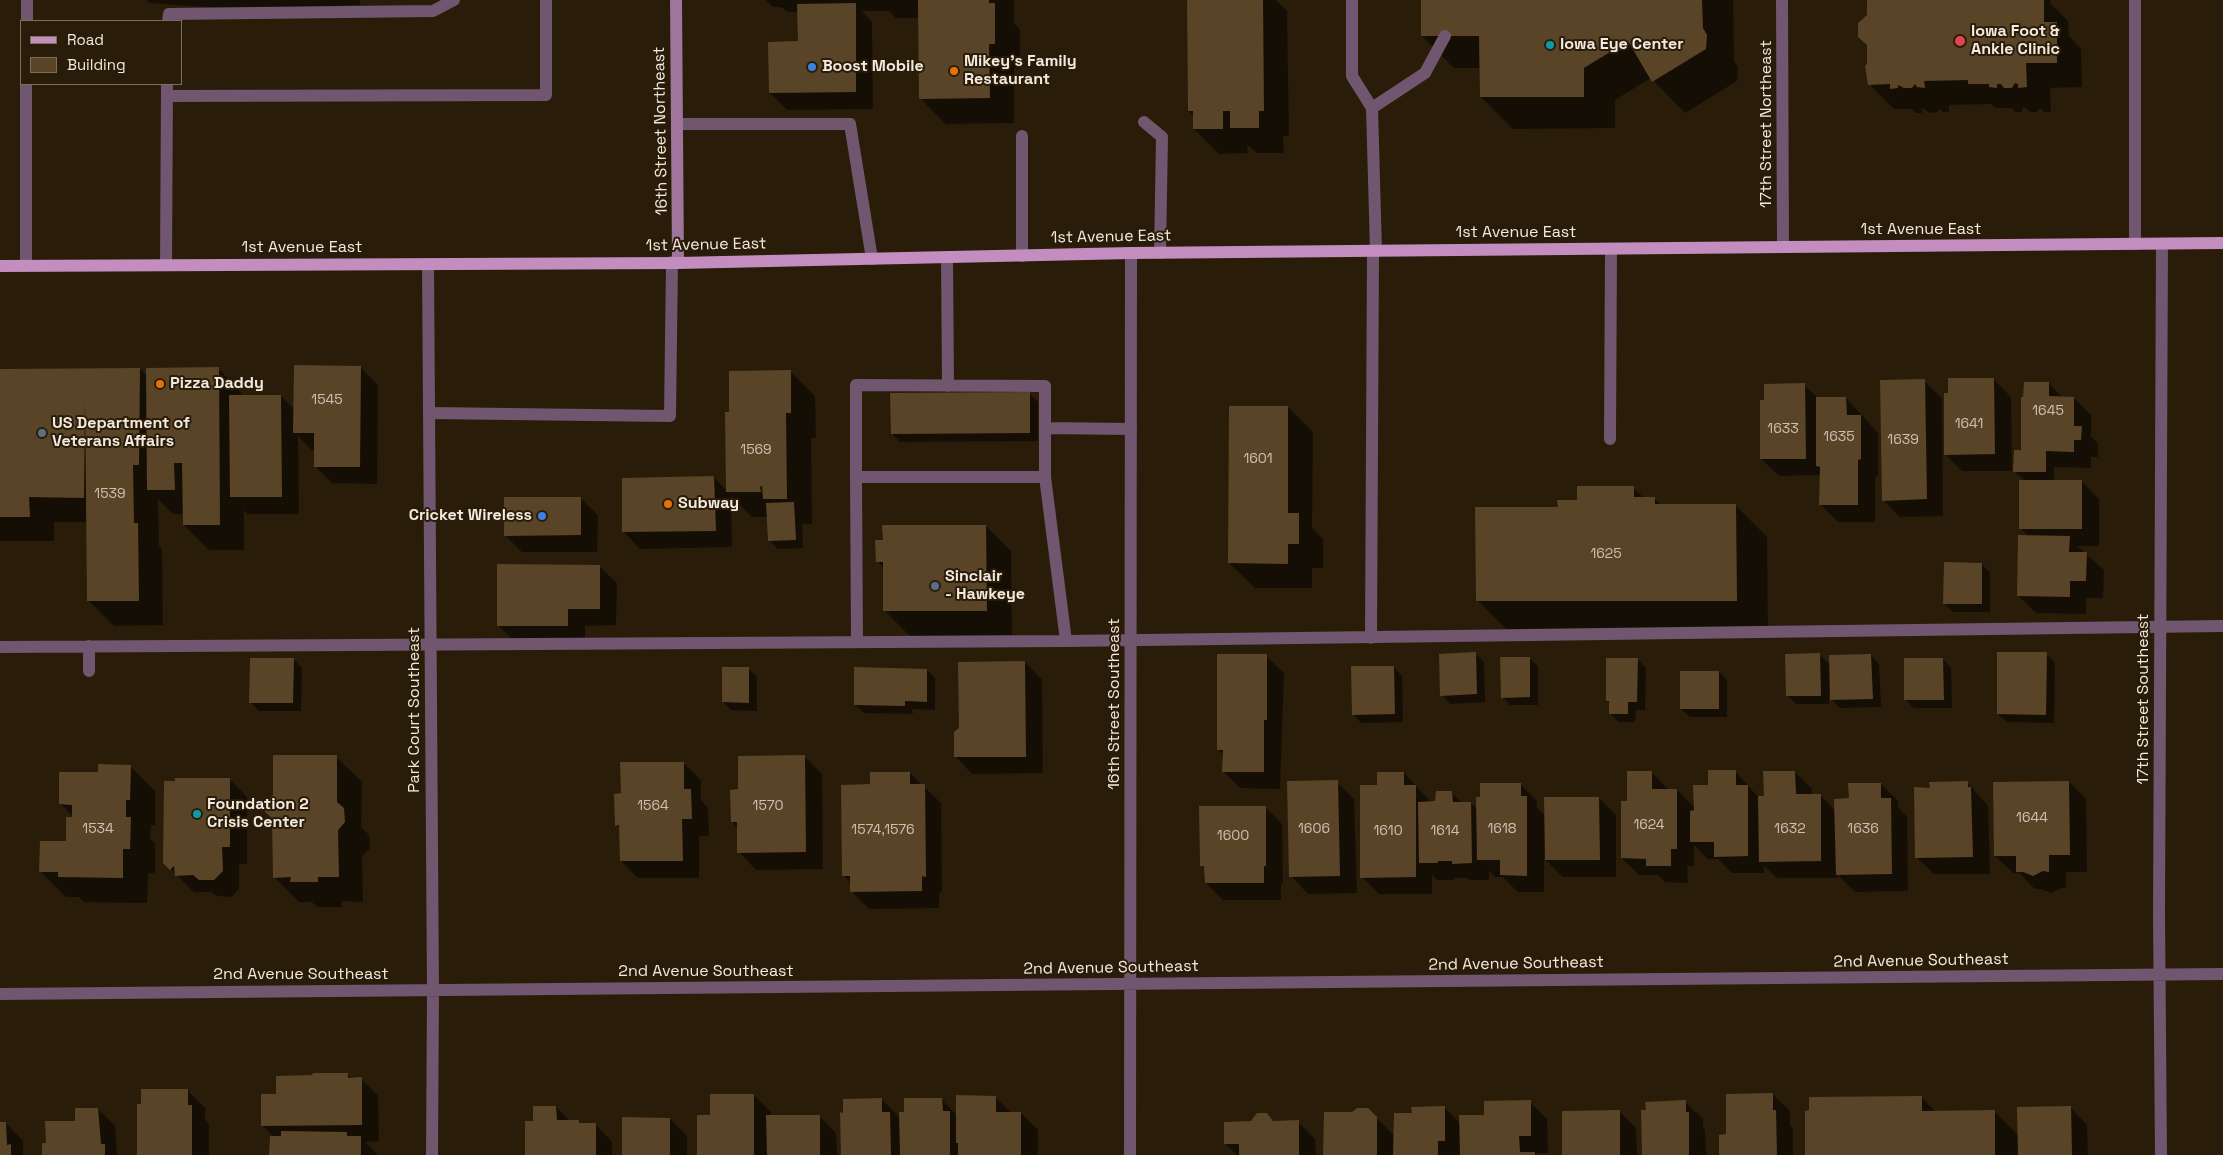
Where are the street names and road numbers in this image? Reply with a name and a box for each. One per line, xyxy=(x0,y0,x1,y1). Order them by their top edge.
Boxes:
street label: 17th Street Northeast xyxy=(1757,40,1777,208)
street label: 16th Street Northeast xyxy=(650,46,672,216)
street label: 1st Avenue East xyxy=(1861,220,1981,240)
street label: 1st Avenue East xyxy=(1456,223,1576,243)
street label: 1st Avenue East xyxy=(1050,226,1172,248)
street label: 1st Avenue East xyxy=(645,234,767,256)
street label: 1st Avenue East xyxy=(242,238,362,258)
street label: 17th Street Southeast xyxy=(2134,614,2154,784)
street label: 16th Street Southeast xyxy=(1105,618,1125,790)
street label: Park Court Southeast xyxy=(405,627,425,793)
street label: 2nd Avenue Southeast xyxy=(1833,950,2009,972)
street label: 2nd Avenue Southeast xyxy=(1428,953,1604,975)
street label: 2nd Avenue Southeast xyxy=(1023,957,1199,979)
street label: 2nd Avenue Southeast xyxy=(618,962,794,982)
street label: 2nd Avenue Southeast xyxy=(213,965,389,985)

